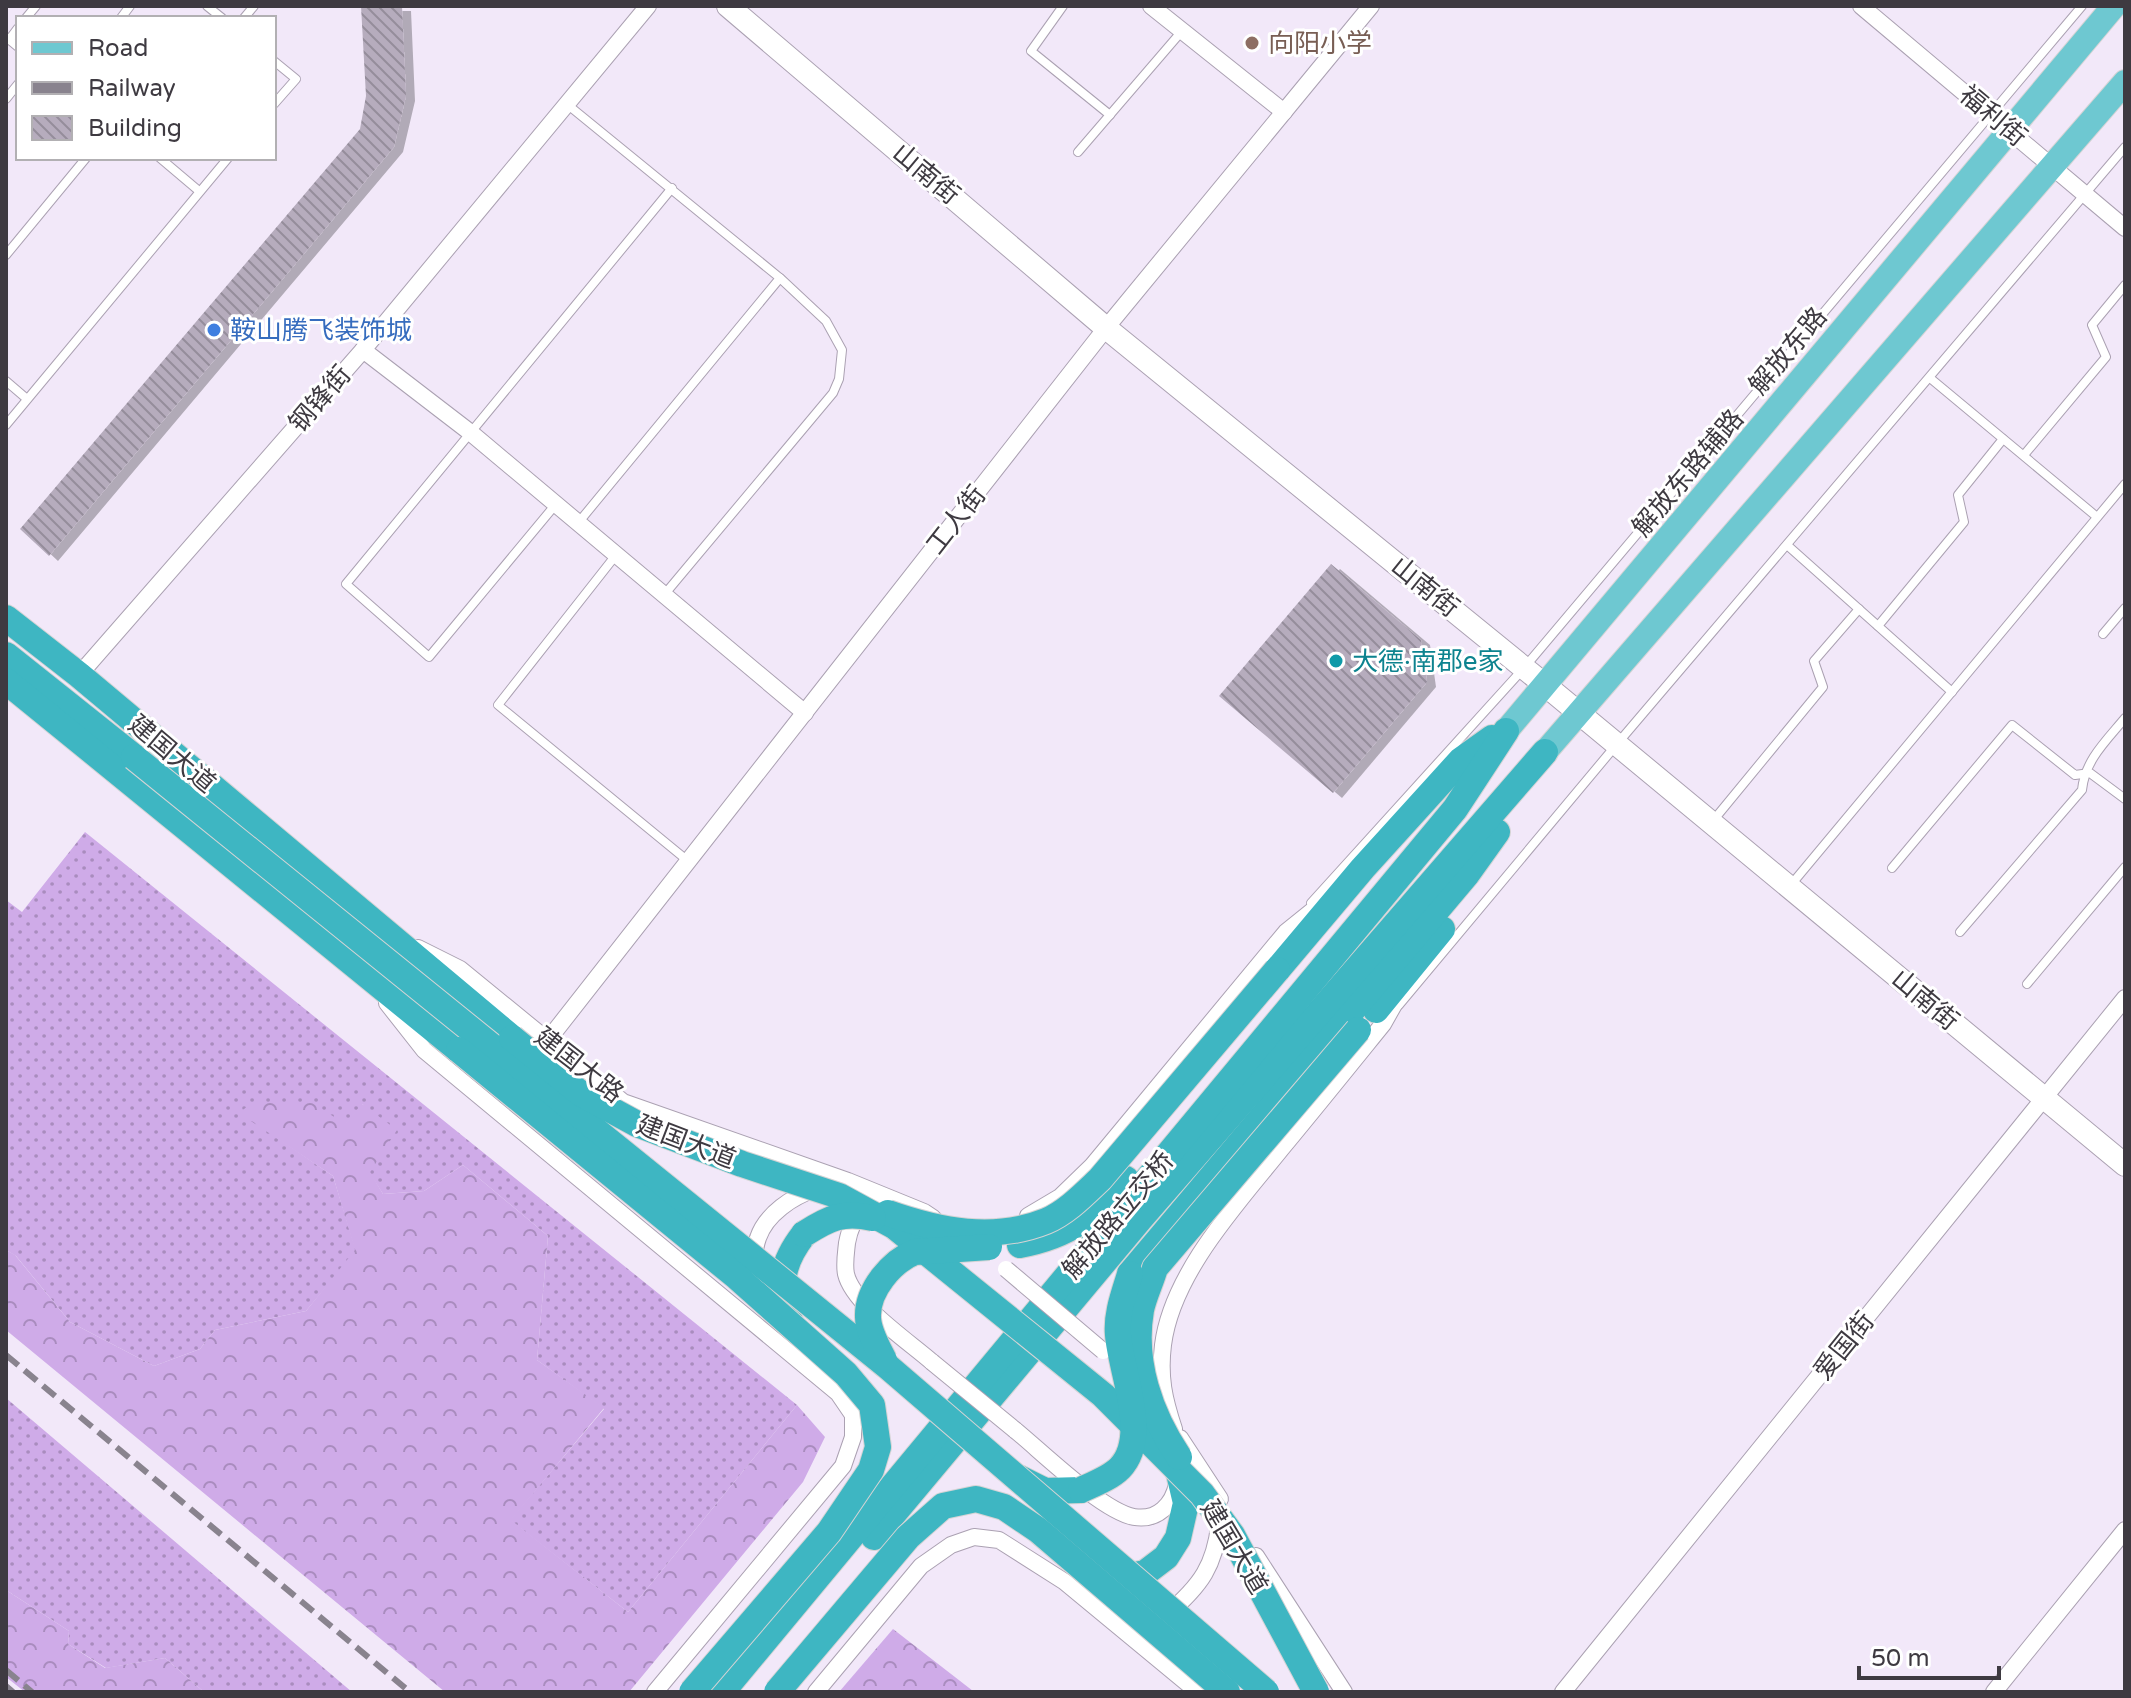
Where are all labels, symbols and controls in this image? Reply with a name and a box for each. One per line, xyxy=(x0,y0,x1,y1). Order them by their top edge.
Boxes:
legend xyxy=(16,16,276,160)
place label: 向阳小学 xyxy=(1268,28,1372,59)
text: Road xyxy=(88,34,148,63)
marker: 向阳小学 xyxy=(1243,34,1261,52)
text: Railway xyxy=(88,74,176,103)
street label: 福利街 xyxy=(1953,79,2033,153)
text: Building xyxy=(88,114,182,143)
street label: 山南街 xyxy=(886,137,966,211)
street label: 解放东路 xyxy=(1743,301,1833,401)
place label: 鞍山腾飞装饰城 xyxy=(230,315,412,346)
marker: 鞍山腾飞装饰城 xyxy=(205,321,223,339)
street label: 钢锋街 xyxy=(283,359,357,439)
street label: 解放东路辅路 xyxy=(1626,403,1750,543)
street label: 工人街 xyxy=(920,480,992,560)
street label: 山南街 xyxy=(1385,550,1465,624)
place label: 大德·南郡e家 xyxy=(1352,646,1503,677)
marker: 大德·南郡e家 xyxy=(1327,652,1345,670)
street label: 建国大道 xyxy=(122,709,222,799)
street label: 山南街 xyxy=(1885,963,1965,1037)
street label: 建国大路 xyxy=(528,1021,630,1109)
street label: 建国大道 xyxy=(632,1109,740,1175)
street label: 解放路立交桥 xyxy=(1056,1145,1180,1285)
street label: 爱国街 xyxy=(1807,1306,1881,1386)
street label: 建国大道 xyxy=(1194,1494,1274,1600)
scale bar xyxy=(1859,1630,1999,1680)
text: 50 m xyxy=(1871,1644,1929,1673)

